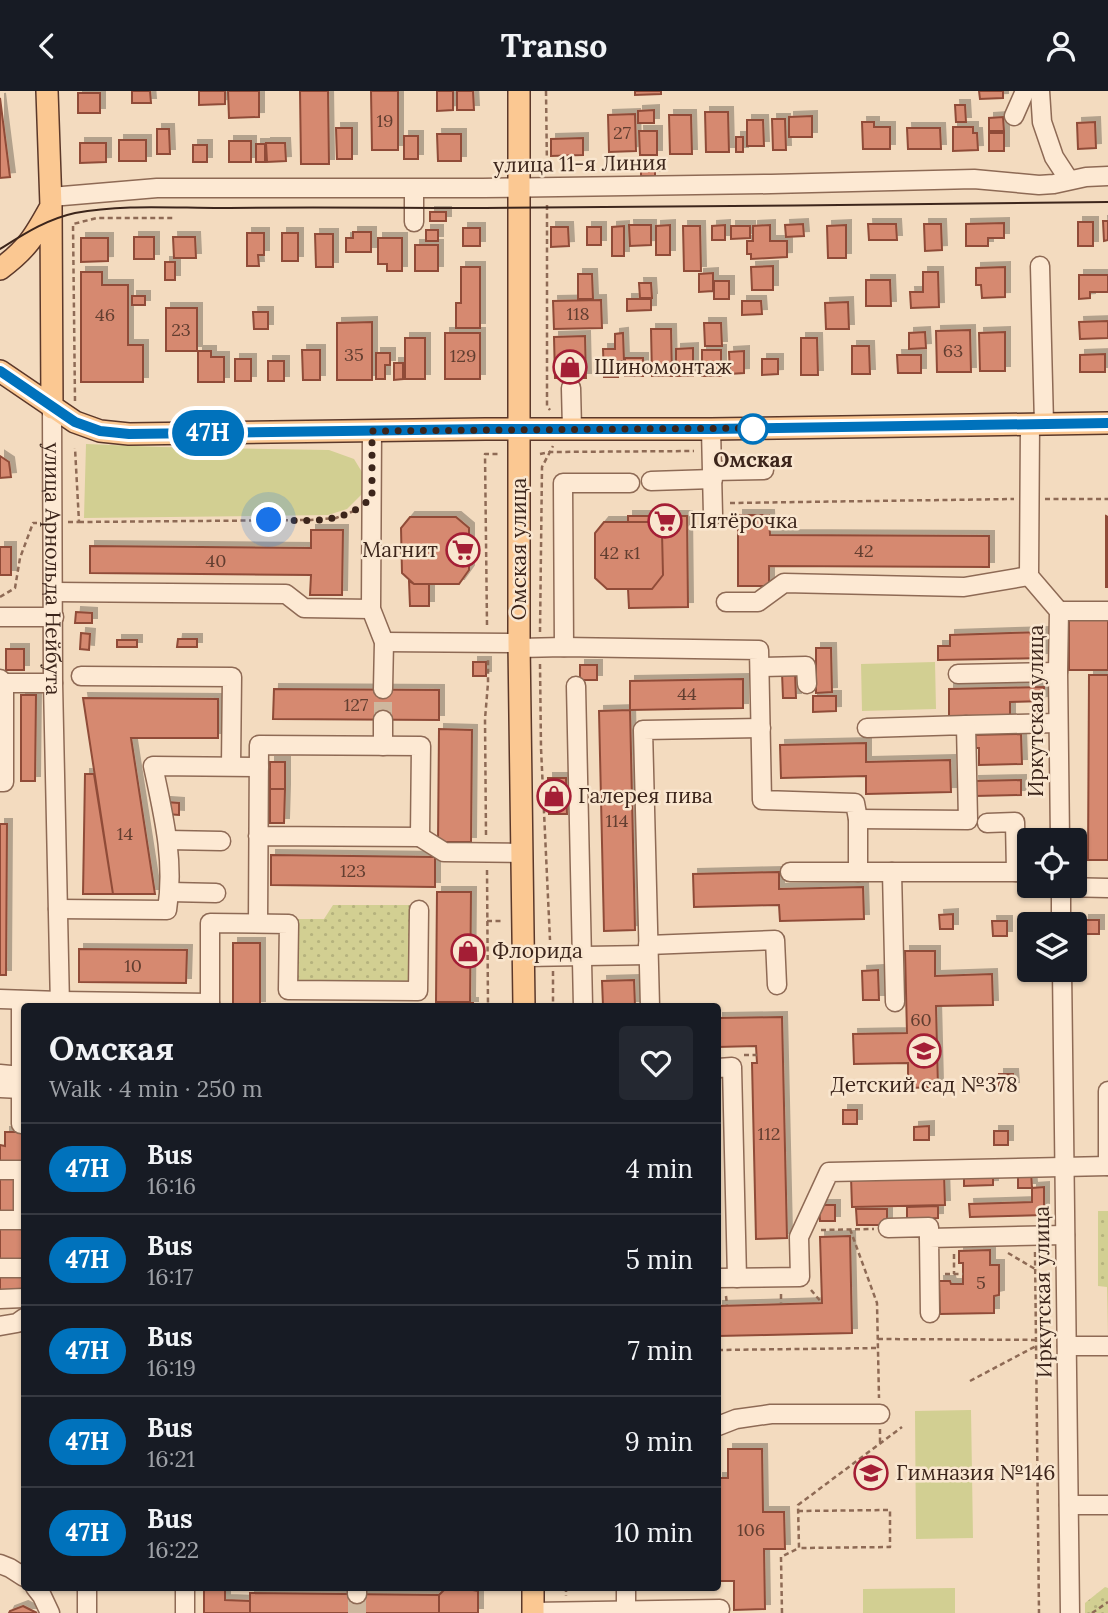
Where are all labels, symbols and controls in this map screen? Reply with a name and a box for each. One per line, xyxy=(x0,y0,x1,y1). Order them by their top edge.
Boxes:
text: Transo xyxy=(501,25,607,66)
icon: back xyxy=(28,27,66,65)
icon: person xyxy=(1042,27,1080,65)
house number: 19 xyxy=(377,109,393,132)
house number: 27 xyxy=(613,121,631,144)
street label: улица 11-я Линия xyxy=(493,148,667,179)
house number: 118 xyxy=(566,302,590,325)
house number: 46 xyxy=(95,303,115,326)
house number: 23 xyxy=(171,318,191,341)
house number: 63 xyxy=(943,339,963,362)
house number: 35 xyxy=(344,343,364,366)
house number: 129 xyxy=(450,344,476,367)
shop icon: Шиномонтаж xyxy=(551,348,589,386)
place label: Шиномонтаж xyxy=(594,353,733,380)
line badge: 47Н xyxy=(168,410,248,456)
marker: Омская xyxy=(738,414,768,444)
text: 47Н xyxy=(186,417,230,448)
street label: улица Арнольда Нейбута xyxy=(39,442,67,696)
place label: Омская xyxy=(713,446,793,473)
street label: Омская улица xyxy=(505,477,532,620)
your location xyxy=(251,502,286,537)
supermarket icon: Пятёрочка xyxy=(646,502,684,540)
place label: Пятёрочка xyxy=(690,507,798,534)
supermarket icon: Магнит xyxy=(444,531,482,569)
place label: Магнит xyxy=(362,536,438,563)
house number: 42 xyxy=(854,539,874,562)
house number: 42 к1 xyxy=(600,541,640,564)
house number: 40 xyxy=(206,549,226,572)
street label: Иркутская улица xyxy=(1022,625,1049,797)
house number: 44 xyxy=(677,682,697,705)
house number: 127 xyxy=(344,693,368,716)
shop icon: Галерея пива xyxy=(535,777,573,815)
place label: Галерея пива xyxy=(578,782,713,809)
house number: 114 xyxy=(606,809,629,832)
house number: 14 xyxy=(117,822,133,845)
map controls xyxy=(1017,828,1087,982)
button: locate xyxy=(1017,828,1087,898)
house number: 123 xyxy=(340,859,366,882)
button: layers xyxy=(1017,912,1087,982)
shop icon: Флорида xyxy=(449,932,487,970)
place label: Флорида xyxy=(492,937,583,964)
house number: 10 xyxy=(124,954,142,977)
house number: 60 xyxy=(910,1008,932,1031)
button: heart xyxy=(619,1026,693,1100)
text: Омская xyxy=(49,1027,174,1069)
school or university icon: Детский сад №378 xyxy=(905,1032,943,1070)
place label: Детский сад №378 xyxy=(830,1071,1018,1098)
text: Walk · 4 min · 250 m xyxy=(49,1074,262,1103)
house number: 112 xyxy=(758,1122,780,1145)
text: Bus xyxy=(147,1138,193,1171)
text: 4 min xyxy=(626,1152,693,1185)
text: 47Н xyxy=(66,1153,109,1184)
text: 16:16 xyxy=(147,1171,196,1200)
street label: Иркутская улица xyxy=(1027,1205,1058,1378)
text: Bus xyxy=(147,1229,193,1262)
text: 5 min xyxy=(626,1243,693,1276)
text: 47Н xyxy=(66,1244,109,1275)
text: 16:17 xyxy=(147,1262,193,1291)
house number: 5 xyxy=(976,1271,986,1294)
text: Bus xyxy=(147,1320,193,1353)
text: 7 min xyxy=(628,1334,693,1367)
text: 47Н xyxy=(66,1335,109,1366)
text: 16:19 xyxy=(147,1353,196,1382)
text: Bus xyxy=(147,1411,193,1444)
text: 9 min xyxy=(625,1425,693,1458)
text: 47Н xyxy=(66,1426,109,1457)
text: 16:21 xyxy=(147,1444,195,1473)
school or university icon: Гимназия №146 xyxy=(852,1454,890,1492)
place label: Гимназия №146 xyxy=(896,1459,1055,1486)
text: Bus xyxy=(147,1502,193,1535)
text: 10 min xyxy=(614,1516,693,1549)
text: 47Н xyxy=(66,1517,109,1548)
house number: 106 xyxy=(737,1518,765,1541)
text: 16:22 xyxy=(147,1535,199,1564)

